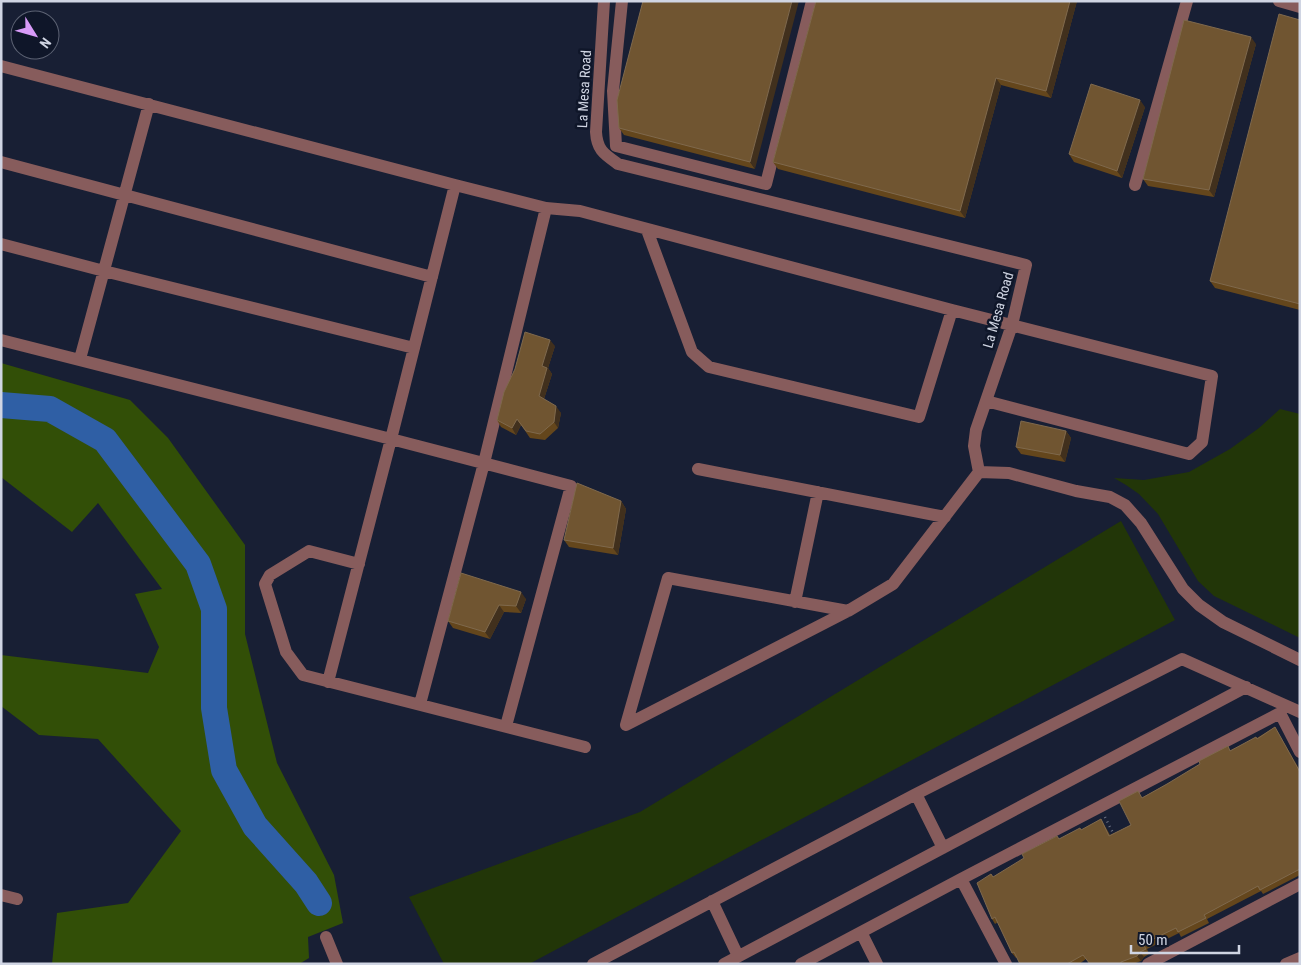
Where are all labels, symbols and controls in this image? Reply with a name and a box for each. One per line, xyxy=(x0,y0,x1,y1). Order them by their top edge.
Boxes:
north arrow xyxy=(10,10,60,60)
text: N xyxy=(36,35,54,51)
street label: La Mesa Road xyxy=(574,50,594,128)
street label: La Mesa Road xyxy=(980,270,1016,350)
scale bar xyxy=(1131,922,1238,954)
text: 50 m xyxy=(1138,931,1168,949)

